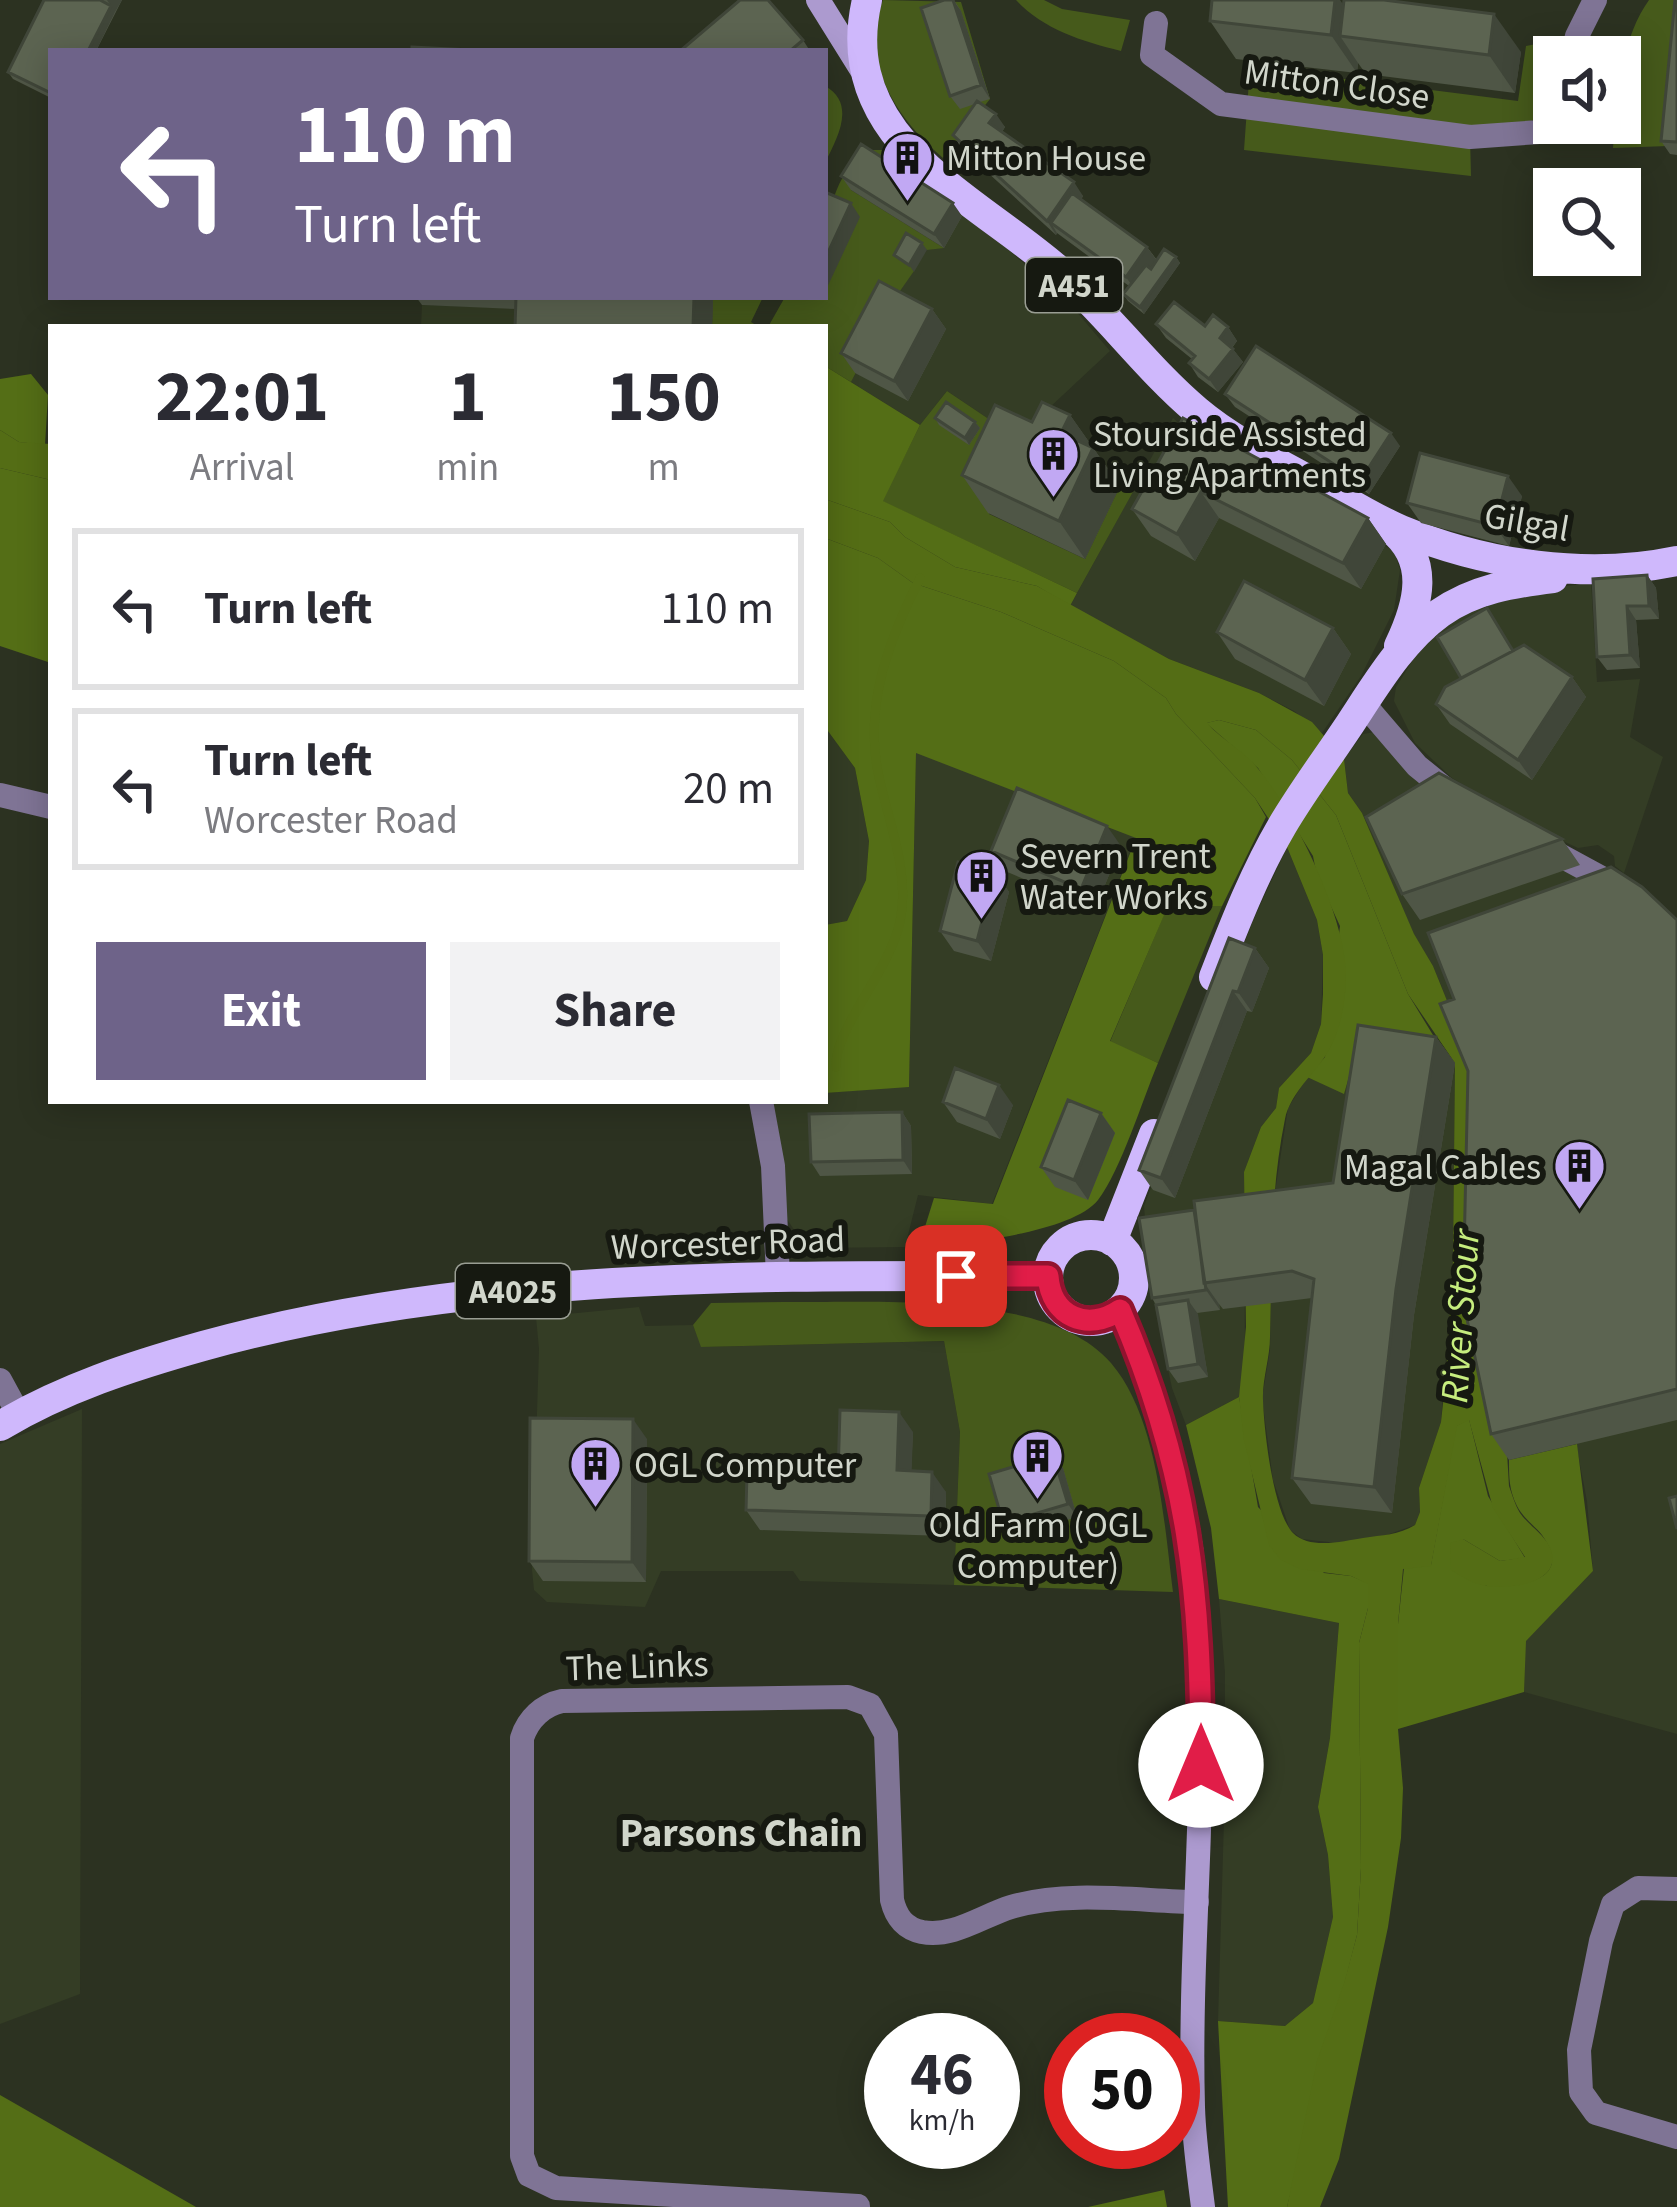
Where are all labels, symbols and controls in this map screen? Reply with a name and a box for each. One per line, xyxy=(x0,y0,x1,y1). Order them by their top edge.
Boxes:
map controls xyxy=(1533,36,1641,276)
button: sound xyxy=(1533,36,1641,144)
street label: Mitton Close xyxy=(1241,46,1433,123)
text: 110 m xyxy=(294,76,516,196)
icon: left xyxy=(96,96,252,252)
building icon: Mitton House xyxy=(879,129,935,203)
place label: Mitton House xyxy=(946,133,1146,184)
button: search xyxy=(1533,168,1641,276)
text: Turn left xyxy=(294,187,481,264)
road number: A451 xyxy=(1026,258,1122,312)
text: 22:01 xyxy=(155,346,329,449)
text: 1 xyxy=(449,346,487,449)
text: 150 xyxy=(607,346,721,449)
place label: Stourside Assisted Living Apartments xyxy=(1093,409,1367,501)
building icon: Stourside Assisted Living Apartments xyxy=(1026,426,1082,500)
text: Arrival xyxy=(190,440,295,496)
text: min xyxy=(436,440,499,496)
text: m xyxy=(648,440,680,496)
street label: Gilgal xyxy=(1480,490,1573,555)
icon: left xyxy=(102,576,168,642)
text: Turn left xyxy=(204,577,372,641)
text: 110 m xyxy=(661,577,774,641)
text: Turn left xyxy=(204,729,372,793)
icon: left xyxy=(102,756,168,822)
text: 20 m xyxy=(683,757,774,821)
text: Worcester Road xyxy=(204,793,458,849)
place label: Severn Trent Water Works xyxy=(1020,831,1211,923)
building icon: Severn Trent Water Works xyxy=(953,848,1009,922)
button: Exit xyxy=(96,942,426,1080)
button: Share xyxy=(450,942,780,1080)
building icon: Magal Cables xyxy=(1552,1138,1608,1212)
place label: Magal Cables xyxy=(1344,1142,1541,1193)
street label: Worcester Road xyxy=(610,1214,846,1273)
pin xyxy=(905,1225,1007,1327)
water label: River Stour xyxy=(1427,1226,1495,1405)
icon: arrive xyxy=(923,1243,989,1309)
road number: A4025 xyxy=(456,1264,570,1318)
building icon: Old Farm (OGL Computer) xyxy=(1010,1428,1066,1502)
building icon: OGL Computer xyxy=(567,1436,623,1510)
place label: OGL Computer xyxy=(634,1440,857,1491)
place label: Old Farm (OGL Computer) xyxy=(928,1500,1148,1592)
street label: The Links xyxy=(565,1639,709,1694)
position arrow xyxy=(1138,1702,1264,1828)
district label: Parsons Chain xyxy=(620,1806,862,1862)
speed limit sign: 50 xyxy=(1044,2013,1200,2169)
text: 46 xyxy=(910,2033,974,2118)
text: km/h xyxy=(909,2099,975,2142)

